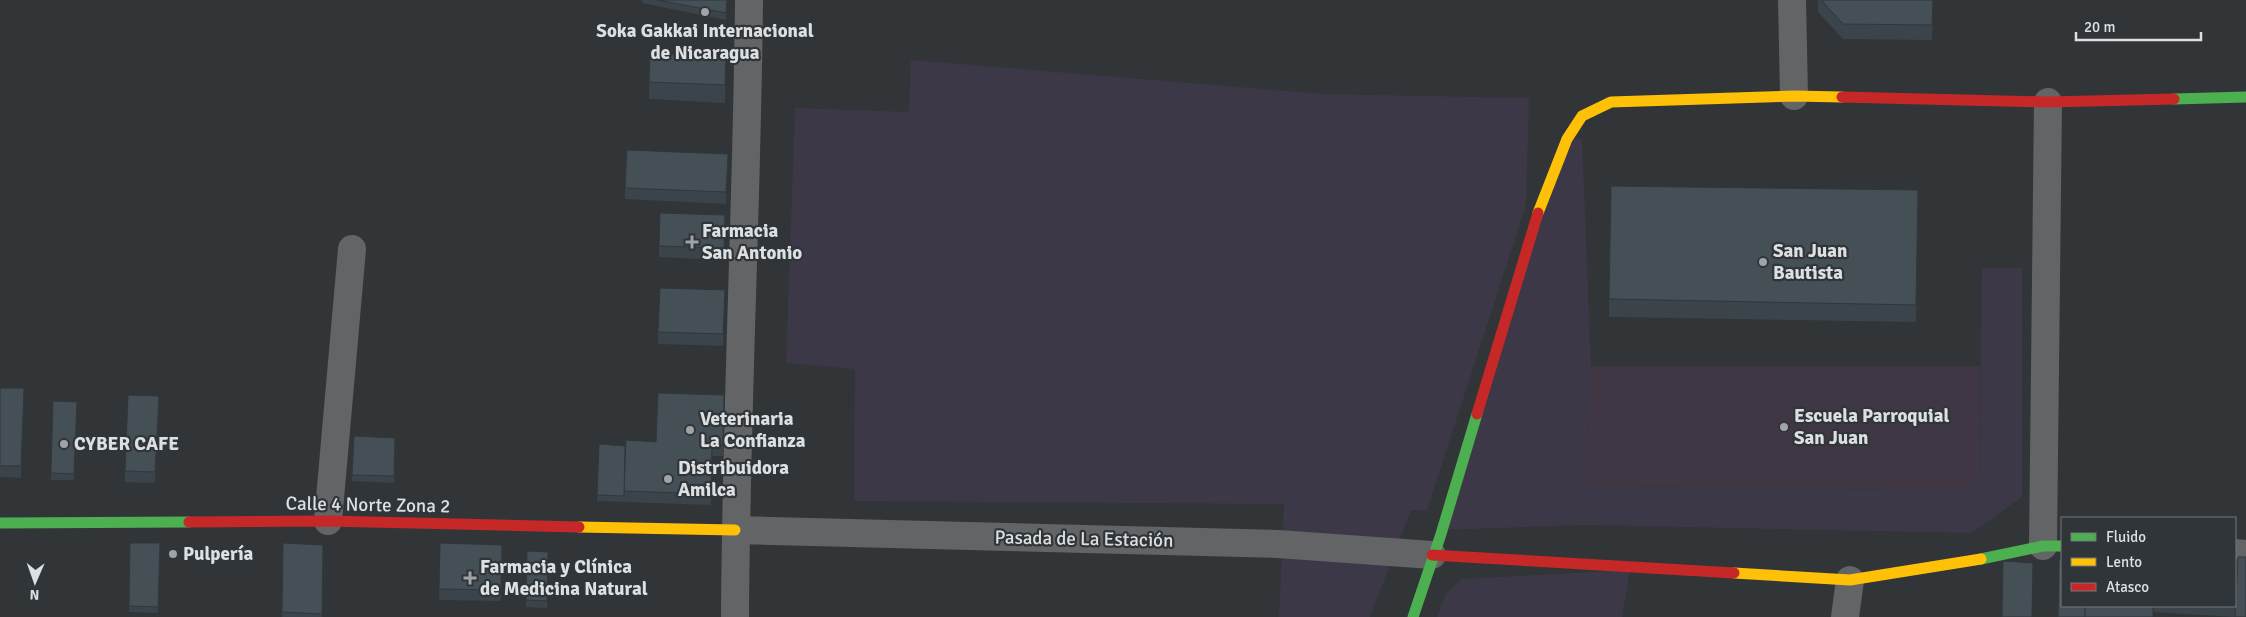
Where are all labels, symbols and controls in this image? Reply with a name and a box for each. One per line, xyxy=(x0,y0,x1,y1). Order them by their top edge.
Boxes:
marker: Soka Gakkai Internacional de Nicaragua xyxy=(699,6,711,18)
scale bar xyxy=(2076,10,2201,42)
text: 20 m xyxy=(2084,18,2115,36)
place label: Soka Gakkai Internacional de Nicaragua xyxy=(596,19,814,65)
place label: Farmacia San Antonio xyxy=(702,219,802,265)
marker: Farmacia San Antonio xyxy=(686,236,698,248)
place label: San Juan Bautista xyxy=(1773,239,1847,285)
marker: San Juan Bautista xyxy=(1757,256,1769,268)
place label: Escuela Parroquial San Juan xyxy=(1794,404,1949,450)
place label: Veterinaria La Confianza xyxy=(700,407,806,453)
marker: Escuela Parroquial San Juan xyxy=(1778,421,1790,433)
marker: Veterinaria La Confianza xyxy=(684,424,696,436)
place label: CYBER CAFE xyxy=(74,432,179,456)
marker: CYBER CAFE xyxy=(58,438,70,450)
place label: Distribuidora Amilca xyxy=(678,456,789,502)
marker: Distribuidora Amilca xyxy=(662,473,674,485)
street label: Calle 4 Norte Zona 2 xyxy=(285,492,451,518)
legend xyxy=(2061,517,2236,607)
street label: Pasada de La Estación xyxy=(994,525,1174,553)
text: Fluido xyxy=(2106,528,2146,546)
place label: Pulpería xyxy=(183,542,254,566)
marker: Pulpería xyxy=(167,548,179,560)
text: Lento xyxy=(2106,553,2142,571)
place label: Farmacia y Clínica de Medicina Natural xyxy=(480,555,648,601)
north arrow xyxy=(10,557,60,607)
marker: Farmacia y Clínica de Medicina Natural xyxy=(464,572,476,584)
text: Atasco xyxy=(2106,578,2149,596)
text: N xyxy=(29,586,40,603)

